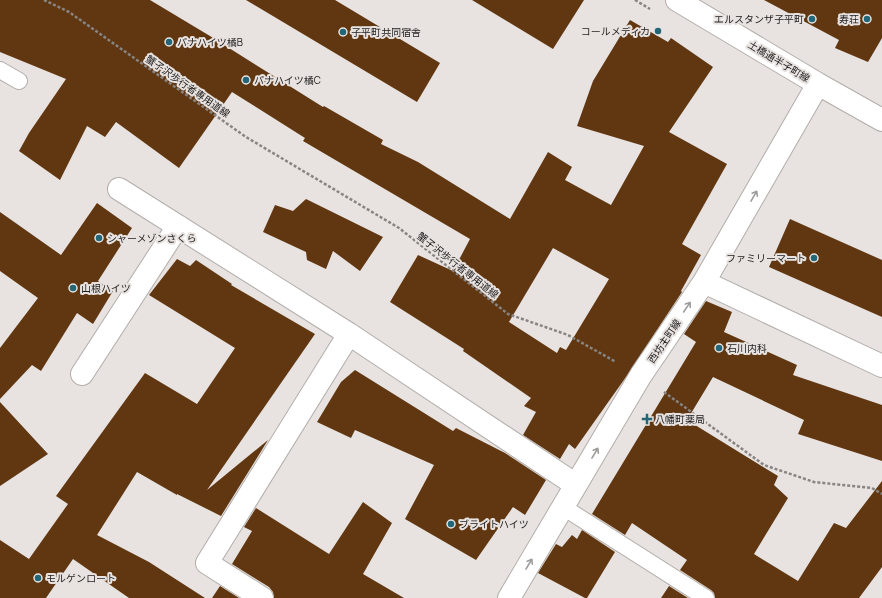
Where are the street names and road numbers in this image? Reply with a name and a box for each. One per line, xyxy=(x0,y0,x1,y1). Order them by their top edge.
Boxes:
street label: 土橋通半子町線 xyxy=(745,37,813,85)
street label: 蟹子沢歩行者専用道線 xyxy=(143,52,233,120)
street label: 蟹子沢歩行者専用道線 xyxy=(414,229,502,301)
street label: 西坊主町線 xyxy=(644,316,684,366)

